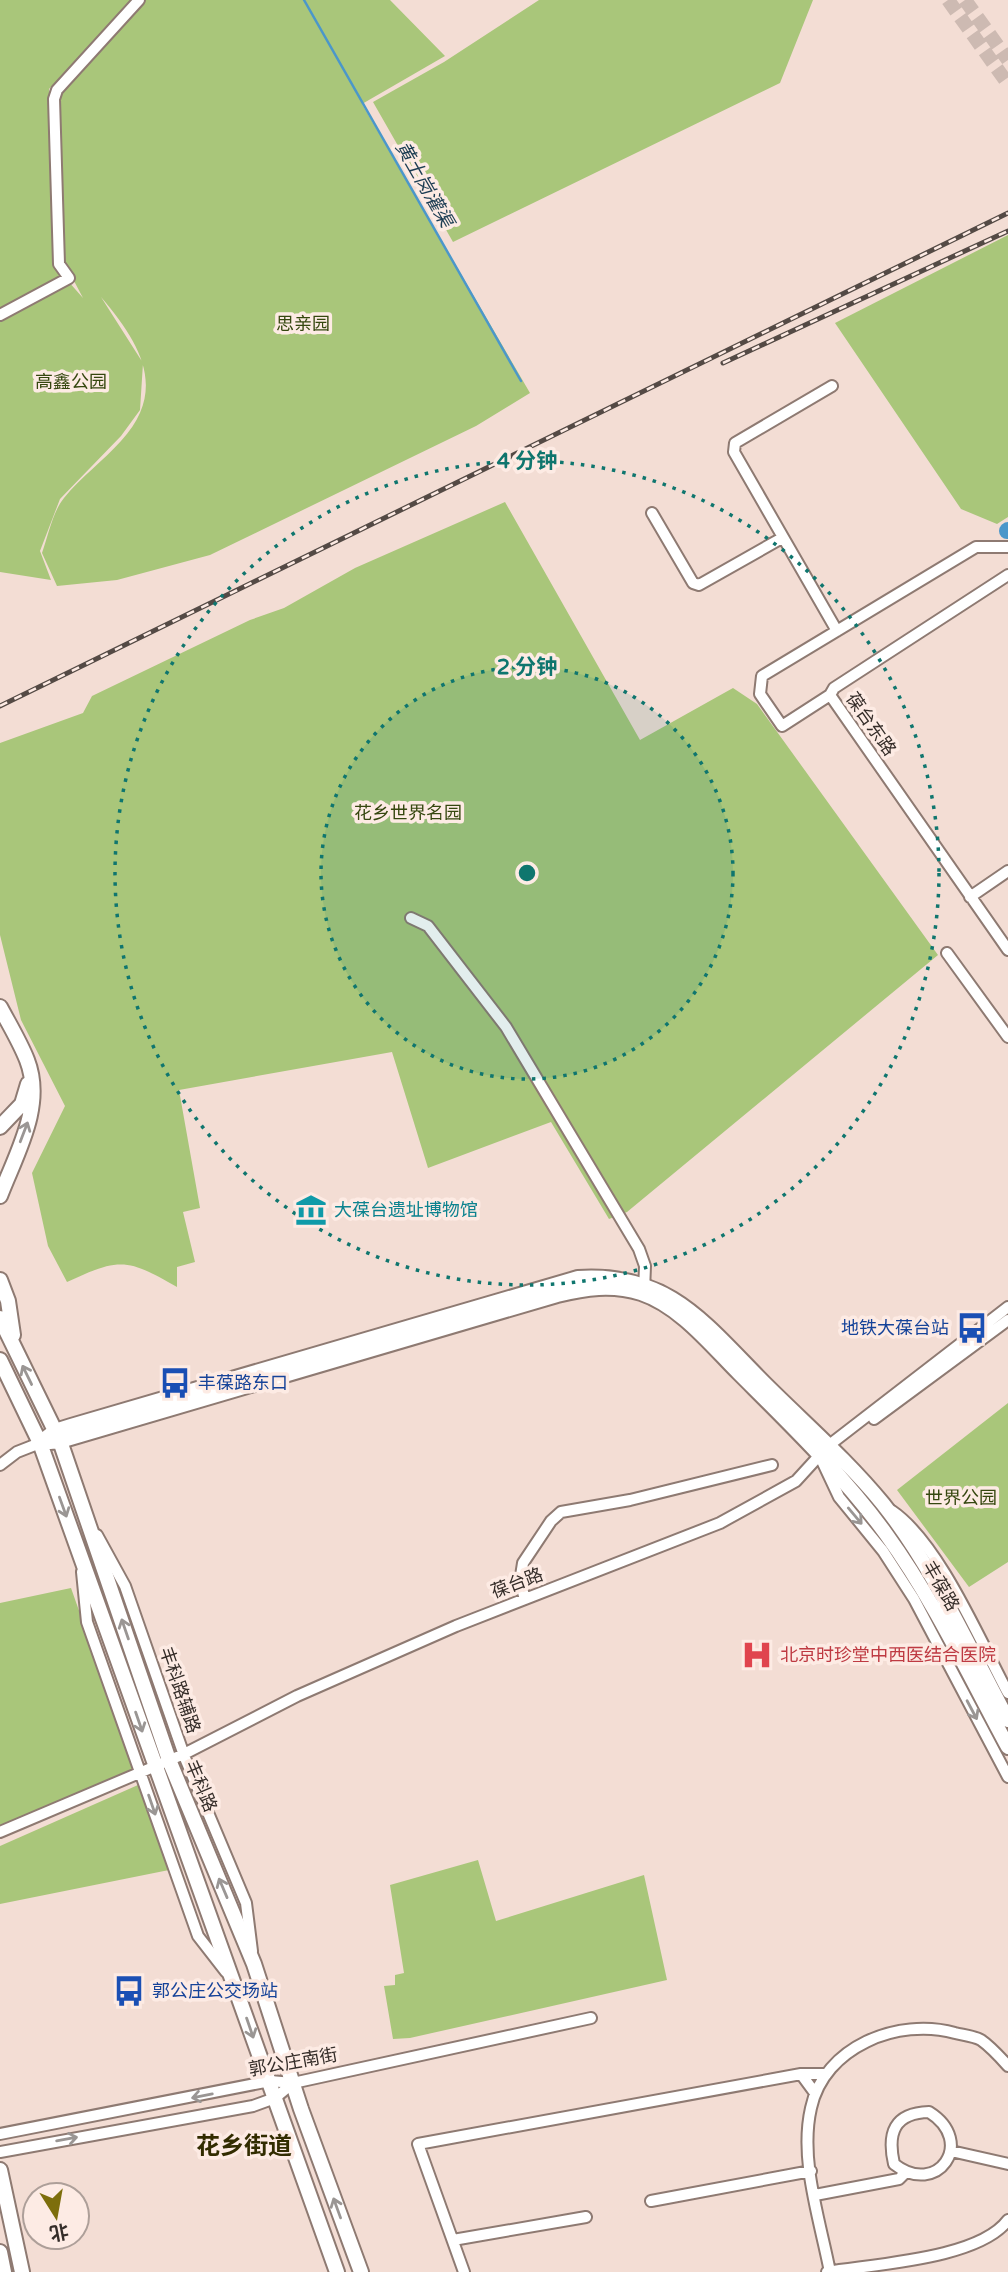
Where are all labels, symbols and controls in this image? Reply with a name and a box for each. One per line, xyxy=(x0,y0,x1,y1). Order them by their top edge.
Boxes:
water label: 黄土岗灌渠 xyxy=(391,138,459,234)
park label: 思亲园 xyxy=(276,313,330,335)
park label: 高鑫公园 xyxy=(35,371,107,393)
text: 4 分钟 xyxy=(497,449,557,474)
text: 2 分钟 xyxy=(497,655,557,680)
street label: 葆台东路 xyxy=(841,688,901,760)
park label: 花乡世界名园 xyxy=(354,802,462,824)
centre of rings xyxy=(515,861,539,885)
one-way arrow xyxy=(19,1122,32,1144)
museum icon: 大葆台遗址博物馆 xyxy=(294,1193,328,1227)
place label: 大葆台遗址博物馆 xyxy=(334,1199,478,1221)
bus stop icon: 地铁大葆台站 xyxy=(955,1311,989,1345)
place label: 地铁大葆台站 xyxy=(841,1317,949,1339)
one-way arrow xyxy=(20,1365,34,1386)
bus stop icon: 丰葆路东口 xyxy=(158,1366,192,1400)
place label: 丰葆路东口 xyxy=(198,1372,288,1394)
park label: 世界公园 xyxy=(925,1487,997,1509)
one-way arrow xyxy=(58,1496,70,1518)
one-way arrow xyxy=(847,1506,863,1524)
street label: 丰葆路 xyxy=(918,1557,964,1615)
street label: 葆台路 xyxy=(488,1563,546,1603)
one-way arrow xyxy=(117,1619,130,1641)
hospital icon: 北京时珍堂中西医结合医院 xyxy=(740,1638,774,1672)
street label: 丰科路辅路 xyxy=(155,1644,205,1736)
place label: 北京时珍堂中西医结合医院 xyxy=(780,1644,996,1666)
one-way arrow xyxy=(966,1699,979,1720)
one-way arrow xyxy=(134,1710,146,1732)
street label: 丰科路 xyxy=(180,1757,222,1815)
one-way arrow xyxy=(147,1793,159,1815)
one-way arrow xyxy=(215,1877,228,1899)
bus stop icon: 郭公庄公交场站 xyxy=(112,1974,146,2008)
place label: 郭公庄公交场站 xyxy=(152,1980,278,2002)
one-way arrow xyxy=(245,2016,257,2038)
street label: 郭公庄南街 xyxy=(247,2043,339,2081)
one-way arrow xyxy=(191,2090,214,2103)
one-way arrow xyxy=(55,2132,78,2146)
district label: 花乡街道 xyxy=(196,2132,292,2161)
north arrow xyxy=(21,2181,91,2251)
one-way arrow xyxy=(330,2197,342,2219)
text: 北 xyxy=(48,2219,70,2244)

